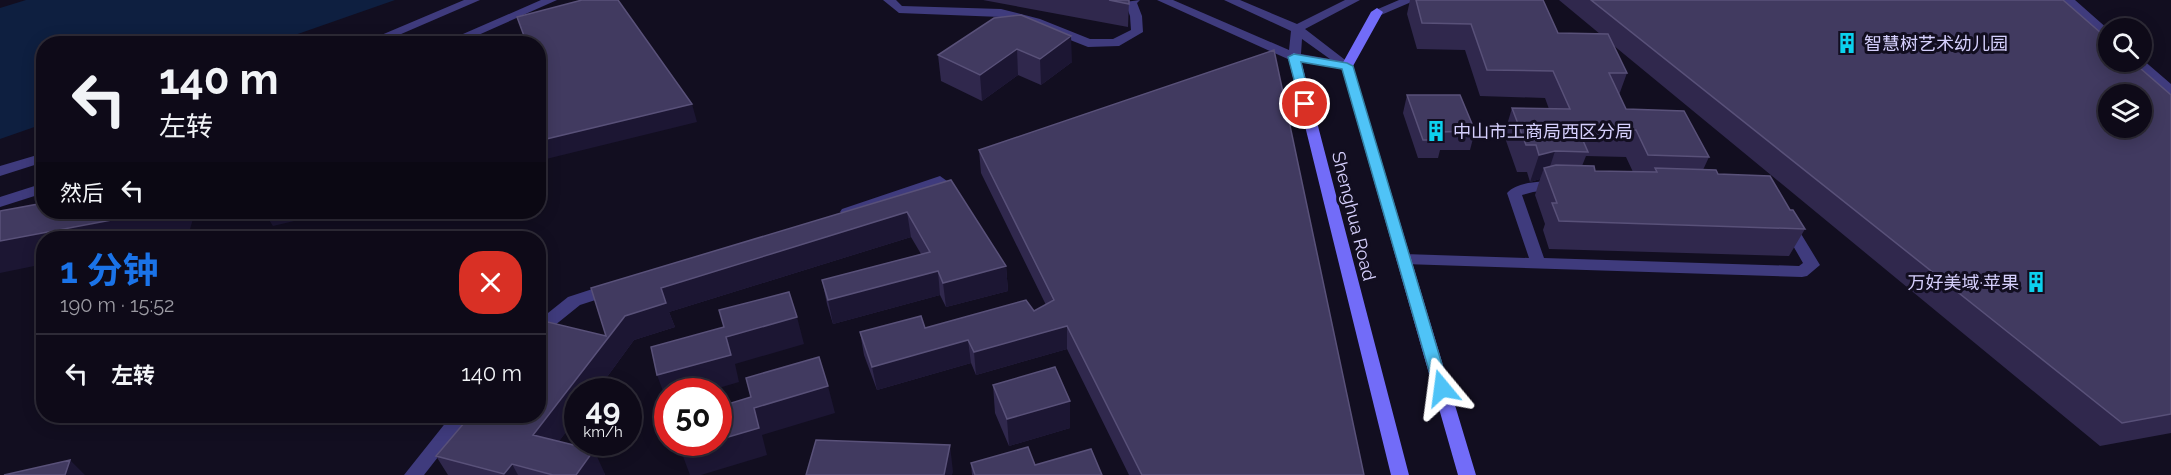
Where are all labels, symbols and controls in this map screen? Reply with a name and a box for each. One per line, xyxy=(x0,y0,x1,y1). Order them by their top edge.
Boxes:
map controls xyxy=(2098,18,2152,138)
button: search xyxy=(2098,18,2152,72)
building icon: 智慧树艺术幼儿园 xyxy=(1835,31,1859,55)
place label: 智慧树艺术幼儿园 xyxy=(1864,33,2008,54)
text: 140 m xyxy=(159,55,279,104)
icon: left xyxy=(60,60,138,138)
pin xyxy=(1279,78,1330,129)
button: layers xyxy=(2098,84,2152,138)
icon: arrive xyxy=(1288,87,1321,120)
text: 左转 xyxy=(159,111,213,142)
building icon: 中山市工商局西区分局 xyxy=(1424,119,1448,143)
place label: 中山市工商局西区分局 xyxy=(1453,121,1633,142)
street label: Shenghua Road xyxy=(1328,149,1380,283)
icon: left xyxy=(116,174,149,207)
text: 然后 xyxy=(60,180,104,206)
text: 1 分钟 xyxy=(60,249,158,291)
button: close xyxy=(459,251,522,314)
building icon: 万好美域·苹果 xyxy=(2024,270,2048,294)
place label: 万好美域·苹果 xyxy=(1908,272,2019,293)
text: 190 m · 15:52 xyxy=(60,293,175,317)
position arrow xyxy=(1410,356,1474,420)
icon: left xyxy=(60,357,93,390)
text: 140 m xyxy=(461,360,522,386)
text: 左转 xyxy=(111,362,155,388)
speed limit sign: 50 xyxy=(654,378,732,456)
text: 49 xyxy=(586,392,620,427)
text: km/h xyxy=(583,423,623,441)

